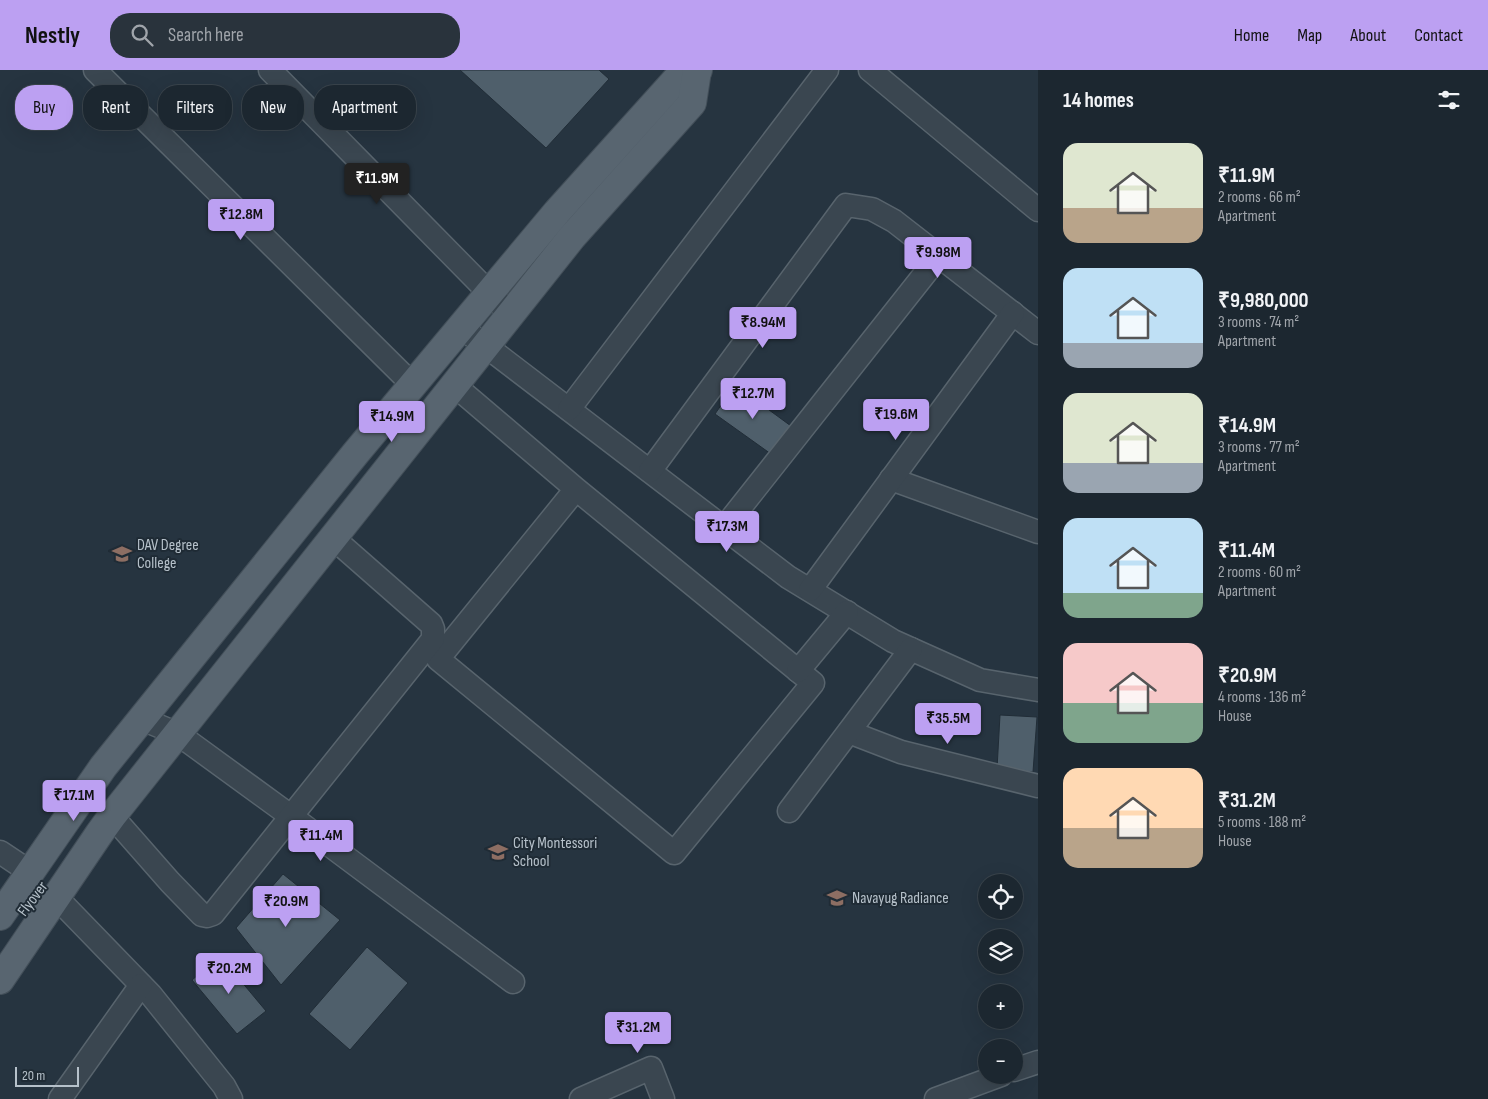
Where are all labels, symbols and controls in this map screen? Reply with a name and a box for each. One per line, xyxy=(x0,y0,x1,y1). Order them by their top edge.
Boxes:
search box xyxy=(110,13,460,58)
text: Nestly xyxy=(25,21,80,50)
icon: search xyxy=(128,21,156,49)
text: Search here xyxy=(168,24,244,47)
text: Home xyxy=(1234,25,1269,46)
text: Map xyxy=(1297,25,1322,46)
text: About xyxy=(1350,25,1386,46)
text: Contact xyxy=(1414,25,1463,46)
chip: Buy xyxy=(15,85,73,130)
chip: Rent xyxy=(83,85,148,130)
chip: Filters xyxy=(158,85,232,130)
chip: New xyxy=(242,85,304,130)
chip: Apartment xyxy=(314,85,416,130)
icon: filters xyxy=(1435,86,1463,114)
text: 14 homes xyxy=(1063,88,1134,113)
pin: ₹11.9M xyxy=(336,162,418,205)
icon: home xyxy=(1103,163,1163,223)
text: ₹11.9M xyxy=(1218,163,1275,188)
text: ₹11.9M xyxy=(355,169,399,188)
text: 2 rooms · 66 m² xyxy=(1218,188,1301,207)
pin: ₹12.8M xyxy=(200,198,282,241)
text: ₹12.8M xyxy=(219,205,263,224)
text: Apartment xyxy=(1218,207,1276,226)
pin: ₹9.98M xyxy=(897,236,979,279)
text: ₹9.98M xyxy=(915,243,961,262)
icon: home xyxy=(1103,288,1163,348)
text: ₹9,980,000 xyxy=(1218,288,1309,313)
pin: ₹8.94M xyxy=(722,306,804,349)
text: ₹8.94M xyxy=(740,313,786,332)
text: 3 rooms · 74 m² xyxy=(1218,313,1299,332)
text: Apartment xyxy=(1218,332,1276,351)
pin: ₹12.7M xyxy=(712,378,794,420)
text: ₹12.7M xyxy=(732,384,774,403)
pin: ₹19.6M xyxy=(855,398,937,441)
pin: ₹14.9M xyxy=(351,400,433,443)
text: ₹19.6M xyxy=(874,405,918,424)
text: ₹14.9M xyxy=(370,407,414,426)
icon: home xyxy=(1103,413,1163,473)
text: ₹14.9M xyxy=(1218,413,1276,438)
text: 3 rooms · 77 m² xyxy=(1218,438,1300,457)
text: Apartment xyxy=(1218,457,1276,476)
pin: ₹17.3M xyxy=(686,510,768,553)
text: ₹17.3M xyxy=(706,517,748,536)
place label: DAV Degree College xyxy=(137,536,199,573)
icon: home xyxy=(1103,538,1163,598)
text: ₹11.4M xyxy=(1218,538,1275,563)
school or university icon: DAV Degree College xyxy=(111,543,133,565)
text: 2 rooms · 60 m² xyxy=(1218,563,1301,582)
text: Apartment xyxy=(1218,582,1276,601)
icon: home xyxy=(1103,663,1163,723)
text: ₹20.9M xyxy=(1218,663,1276,688)
text: 4 rooms · 136 m² xyxy=(1218,688,1306,707)
pin: ₹35.5M xyxy=(907,702,989,745)
text: House xyxy=(1218,707,1252,726)
text: ₹35.5M xyxy=(926,709,970,728)
pin: ₹17.1M xyxy=(33,780,115,822)
text: ₹17.1M xyxy=(54,786,94,805)
icon: home xyxy=(1103,788,1163,848)
text: ₹31.2M xyxy=(1218,788,1276,813)
text: 5 rooms · 188 m² xyxy=(1218,813,1306,832)
pin: ₹11.4M xyxy=(280,820,362,862)
text: ₹11.4M xyxy=(299,826,343,845)
text: House xyxy=(1218,832,1252,851)
place label: City Montessori School xyxy=(513,834,597,871)
school or university icon: City Montessori School xyxy=(487,841,509,863)
map controls xyxy=(978,874,1023,1084)
button: locate xyxy=(978,874,1023,919)
street label: Flyover xyxy=(14,878,52,920)
pin: ₹20.9M xyxy=(245,886,327,928)
school or university icon: Navayug Radiance xyxy=(826,887,848,909)
place label: Navayug Radiance xyxy=(852,889,949,908)
text: ₹20.9M xyxy=(264,892,308,911)
button: layers xyxy=(978,929,1023,974)
pin: ₹20.2M xyxy=(188,952,270,995)
text: ₹20.2M xyxy=(207,959,251,978)
button: + xyxy=(978,984,1023,1029)
pin: ₹31.2M xyxy=(597,1012,679,1054)
text: ₹31.2M xyxy=(616,1018,660,1037)
button: − xyxy=(978,1039,1023,1084)
scale bar xyxy=(15,1064,79,1087)
text: 20 m xyxy=(22,1067,45,1084)

